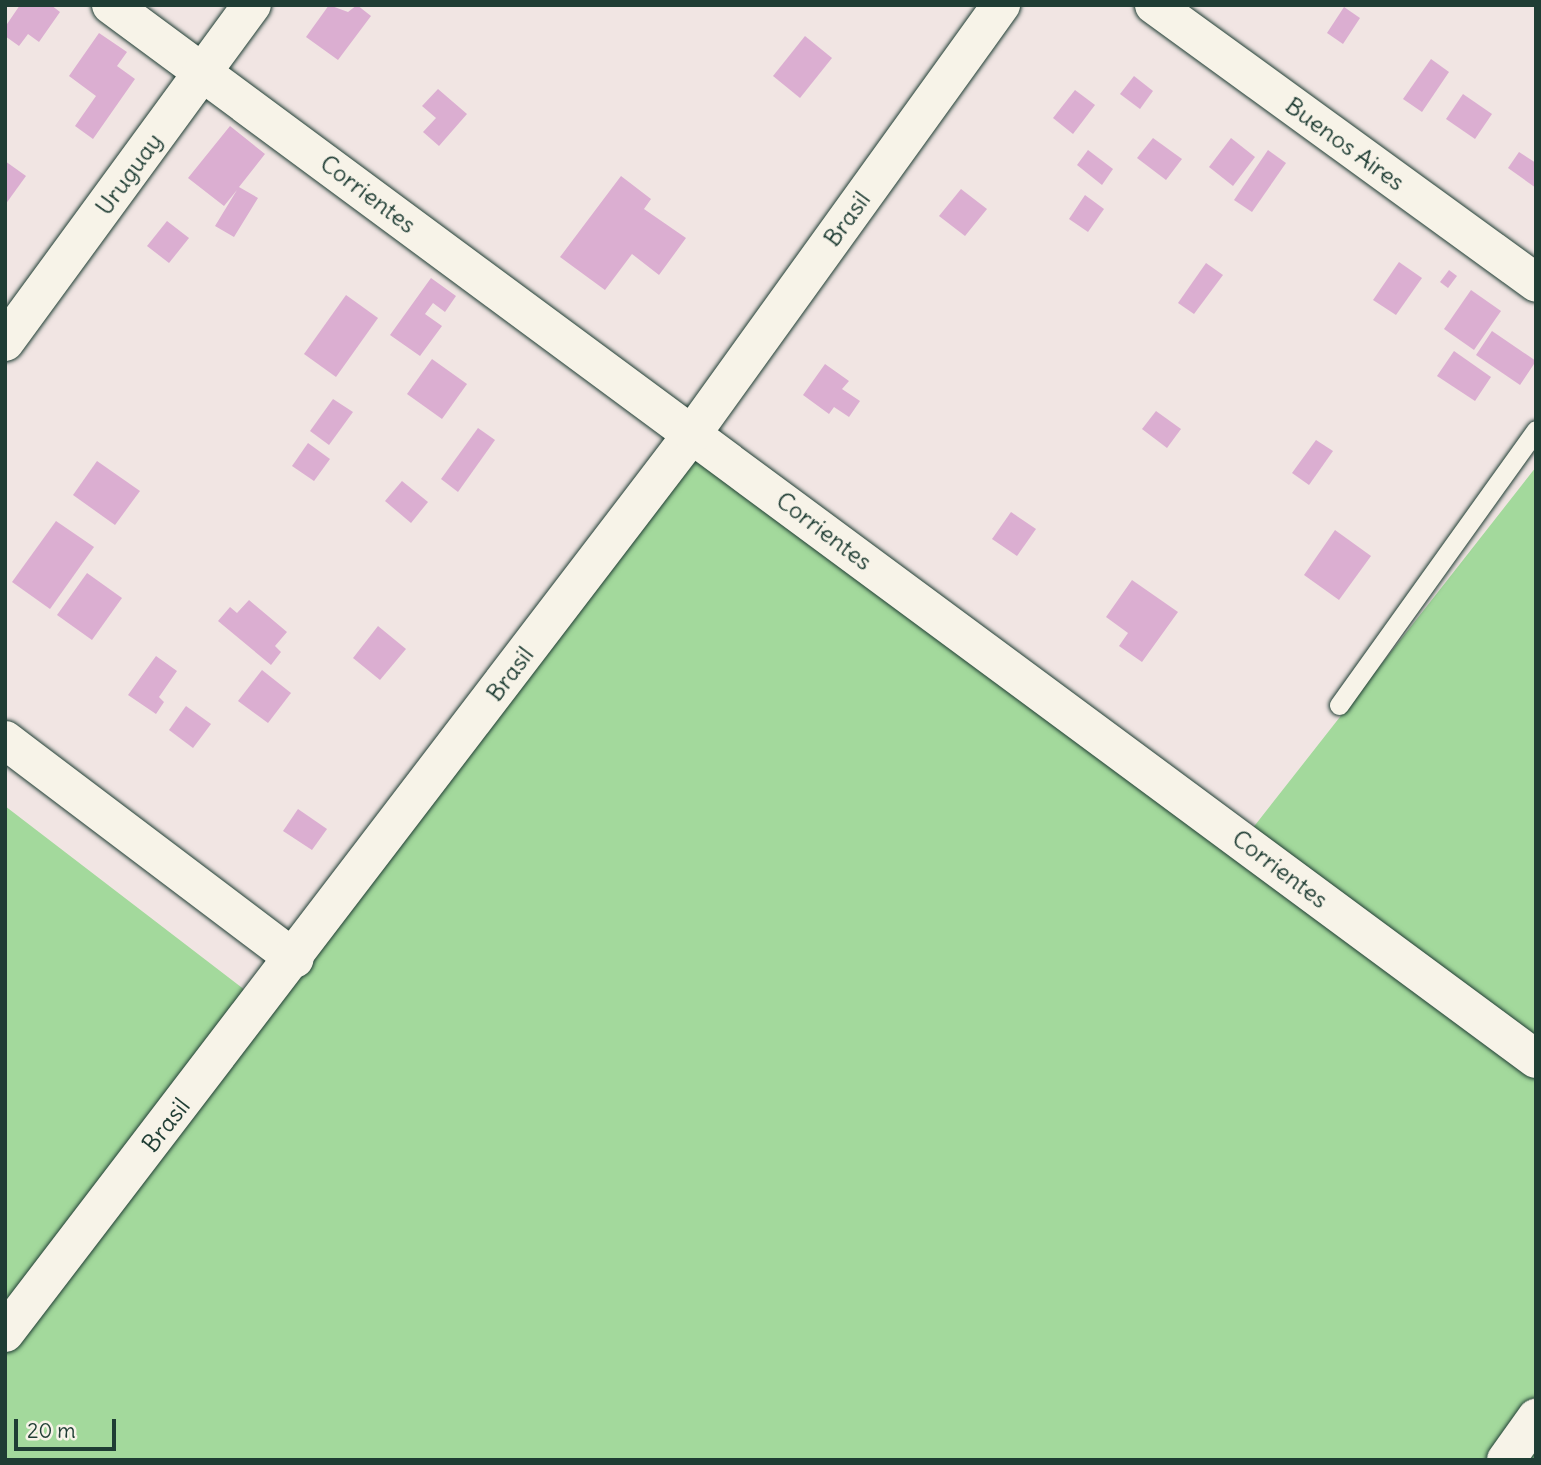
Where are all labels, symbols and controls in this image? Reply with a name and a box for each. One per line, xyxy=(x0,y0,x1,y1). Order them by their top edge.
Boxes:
street label: Buenos Aires xyxy=(1280,91,1410,197)
street label: Uruguay xyxy=(90,127,168,221)
street label: Corrientes xyxy=(314,149,422,239)
street label: Brasil xyxy=(818,186,876,252)
street label: Corrientes xyxy=(770,486,878,576)
street label: Brasil xyxy=(480,641,540,707)
street label: Corrientes xyxy=(1226,824,1334,914)
street label: Brasil xyxy=(136,1092,196,1158)
scale bar xyxy=(18,1406,119,1450)
text: 20 m xyxy=(27,1417,76,1444)

